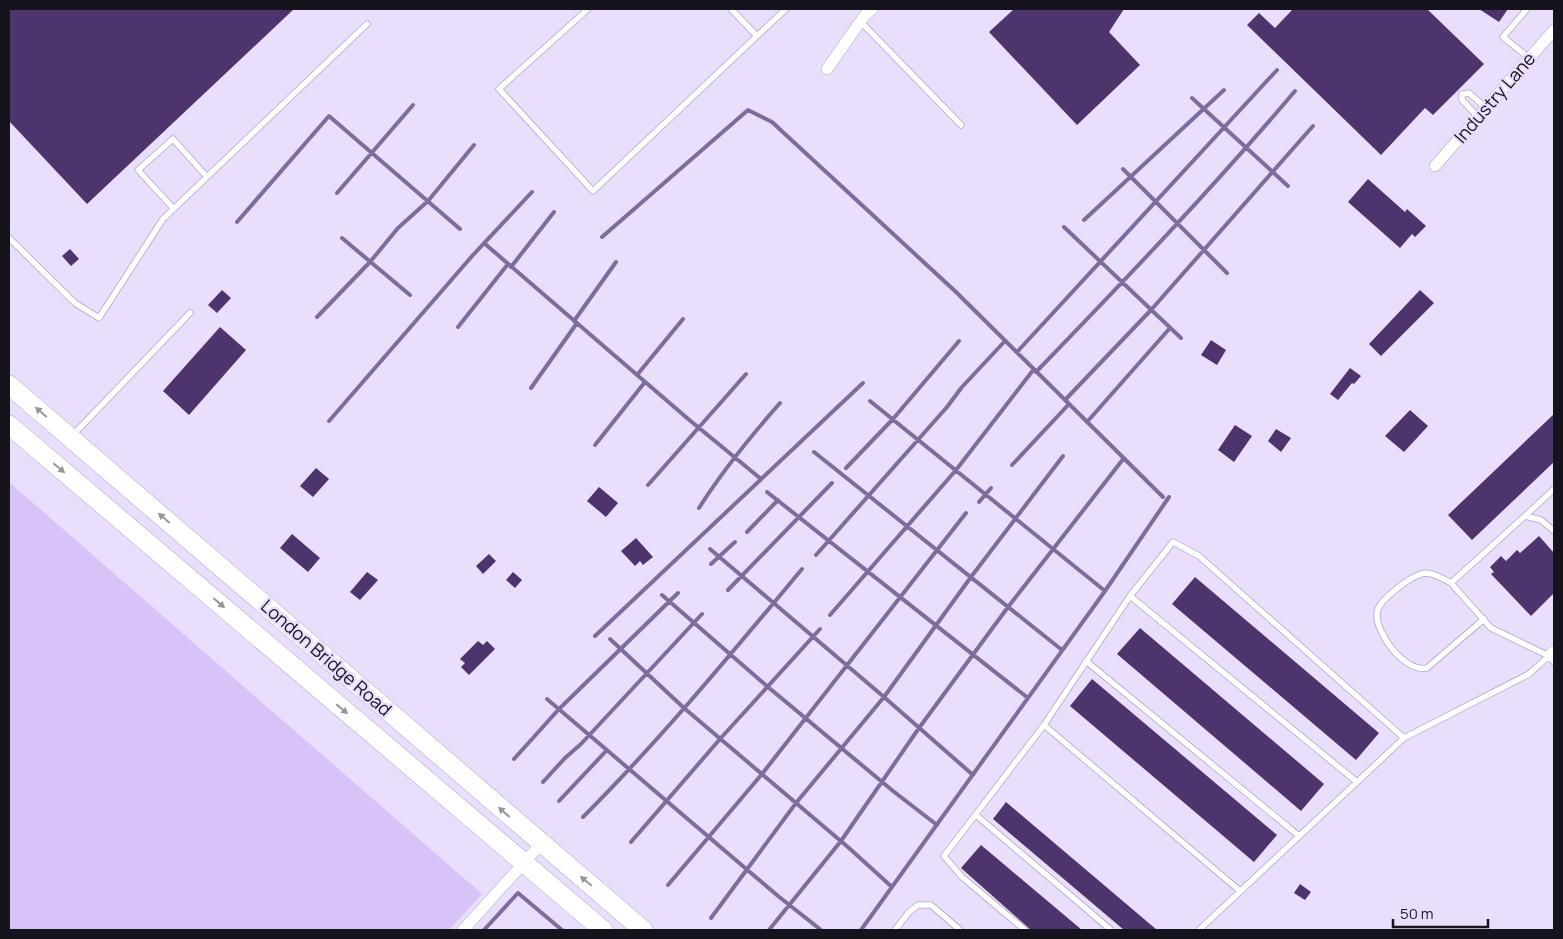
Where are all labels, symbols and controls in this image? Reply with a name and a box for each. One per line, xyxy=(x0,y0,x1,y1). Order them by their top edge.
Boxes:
street label: Industry Lane xyxy=(1448,47,1540,148)
one-way arrow xyxy=(35,406,47,418)
one-way arrow xyxy=(53,462,66,473)
one-way arrow xyxy=(158,512,170,524)
street label: London Bridge Road xyxy=(256,594,397,721)
one-way arrow xyxy=(212,598,225,609)
one-way arrow xyxy=(336,704,349,715)
one-way arrow xyxy=(498,806,511,817)
one-way arrow xyxy=(579,876,592,887)
scale bar xyxy=(1393,896,1488,928)
text: 50 m xyxy=(1400,903,1434,924)

